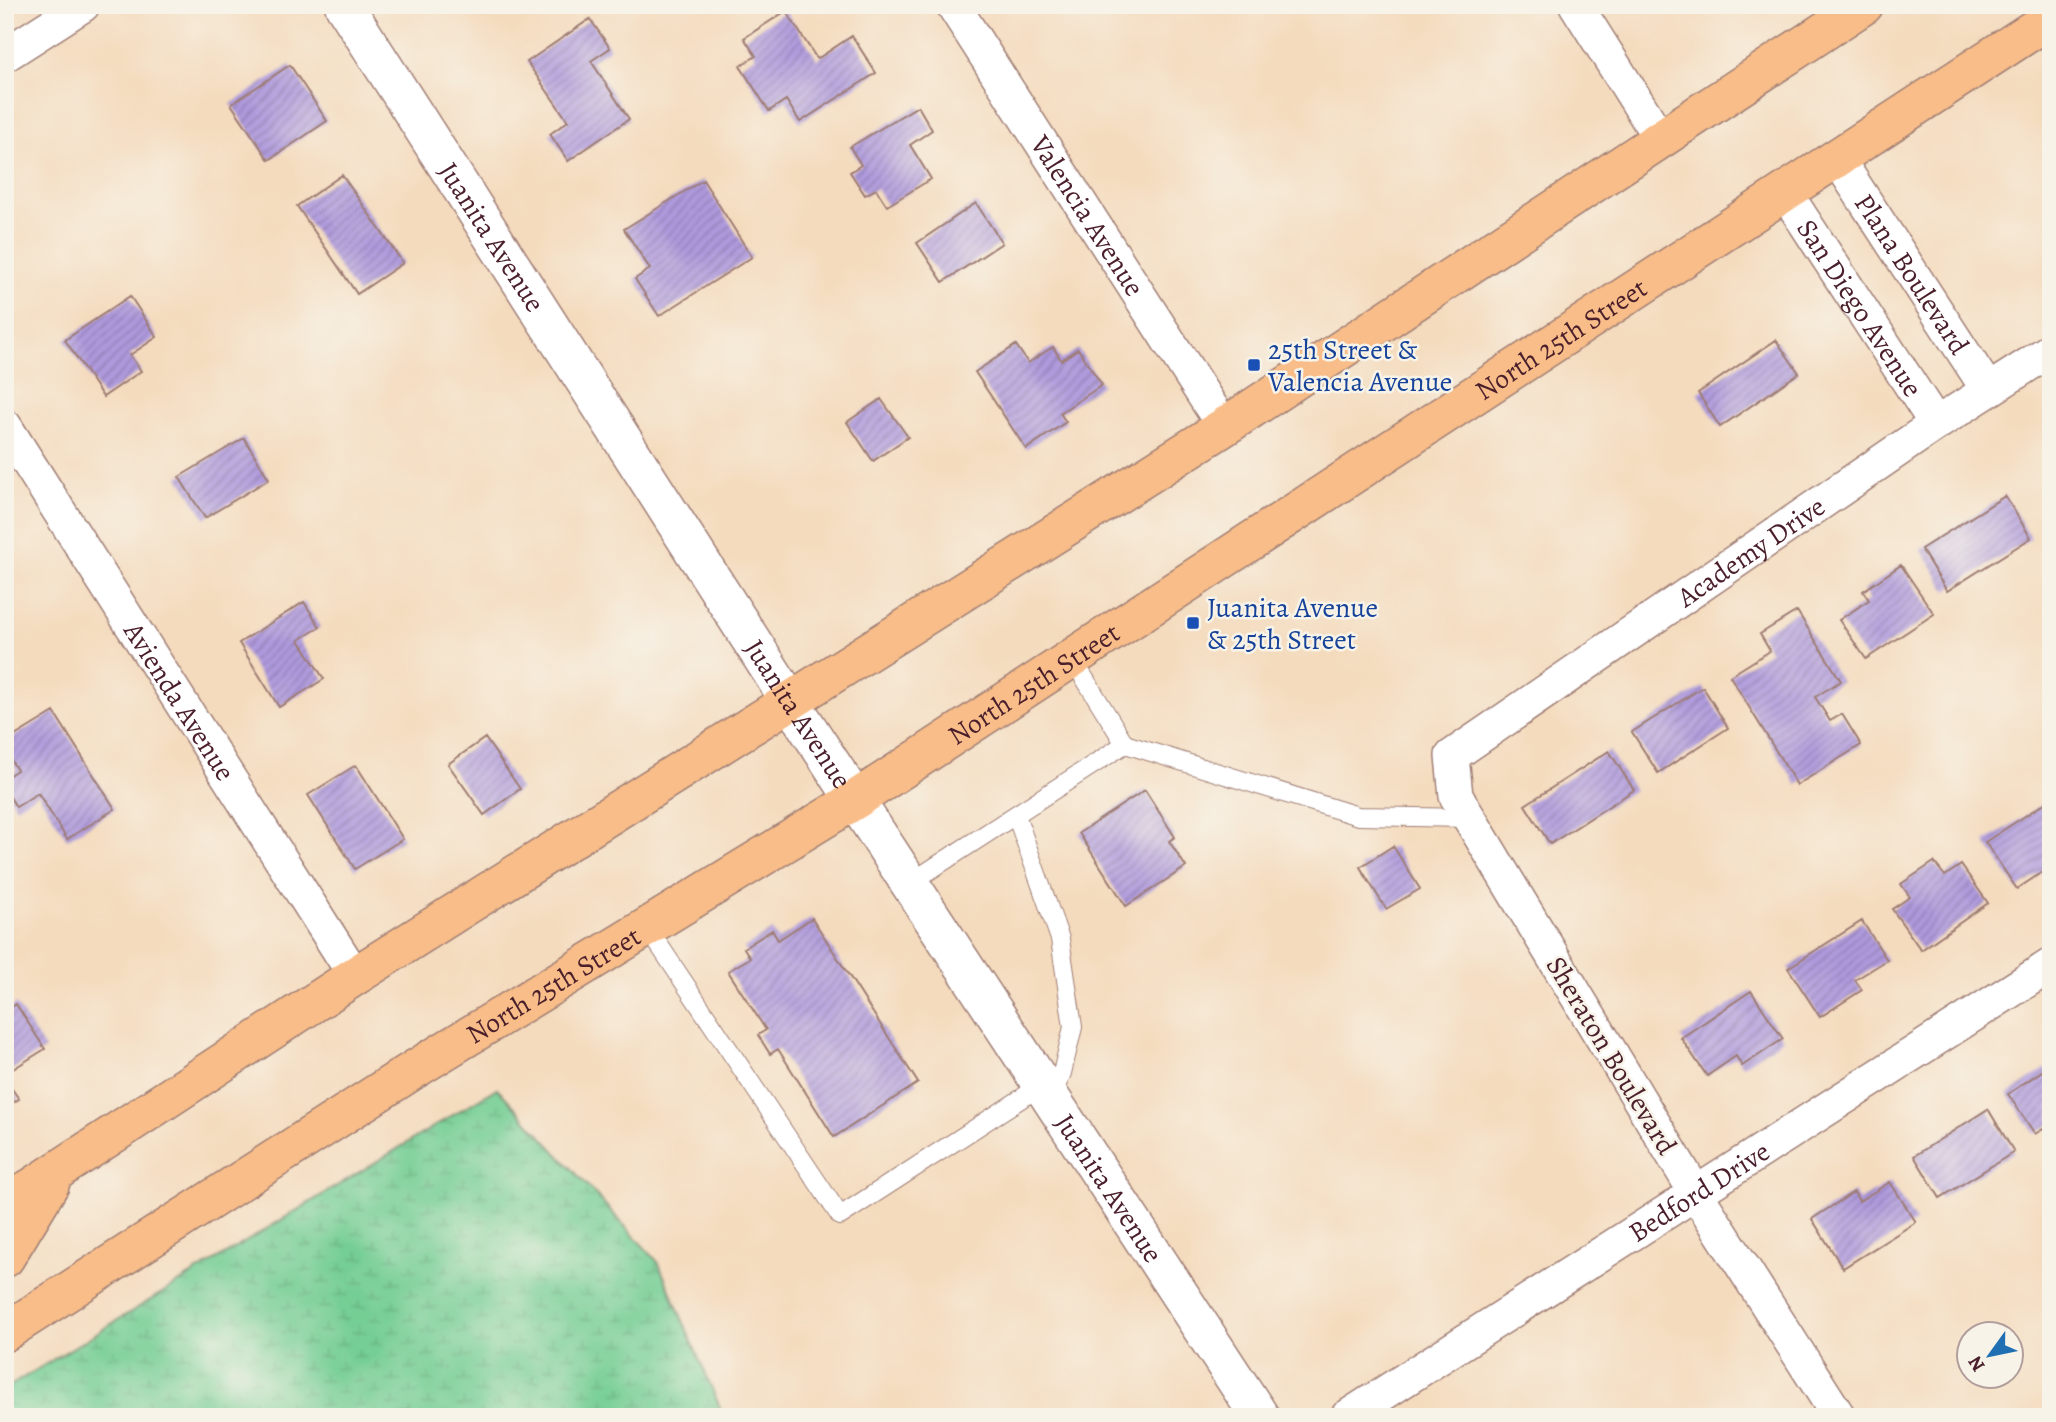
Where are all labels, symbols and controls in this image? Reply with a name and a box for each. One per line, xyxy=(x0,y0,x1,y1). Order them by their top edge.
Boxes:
street label: Valencia Avenue xyxy=(1021,127,1153,304)
street label: Juanita Avenue xyxy=(429,155,554,319)
street label: Plana Boulevard xyxy=(1845,186,1978,363)
street label: San Diego Avenue xyxy=(1788,212,1931,405)
street label: North 25th Street xyxy=(1468,269,1655,409)
place label: 25th Street & Valencia Avenue xyxy=(1267,331,1452,401)
marker: 25th Street & Valencia Avenue xyxy=(1246,357,1262,373)
street label: Academy Drive xyxy=(1669,488,1833,617)
place label: Juanita Avenue & 25th Street xyxy=(1207,589,1378,659)
street label: Avienda Avenue xyxy=(114,614,244,788)
street label: North 25th Street xyxy=(941,614,1127,754)
marker: Juanita Avenue & 25th Street xyxy=(1185,615,1201,631)
street label: Juanita Avenue xyxy=(735,632,860,796)
street label: North 25th Street xyxy=(459,918,648,1053)
street label: Sheraton Boulevard xyxy=(1537,949,1686,1163)
street label: Juanita Avenue xyxy=(1046,1106,1172,1270)
street label: Bedford Drive xyxy=(1621,1133,1777,1251)
north arrow xyxy=(1954,1320,2024,1390)
text: N xyxy=(1962,1351,1991,1377)

